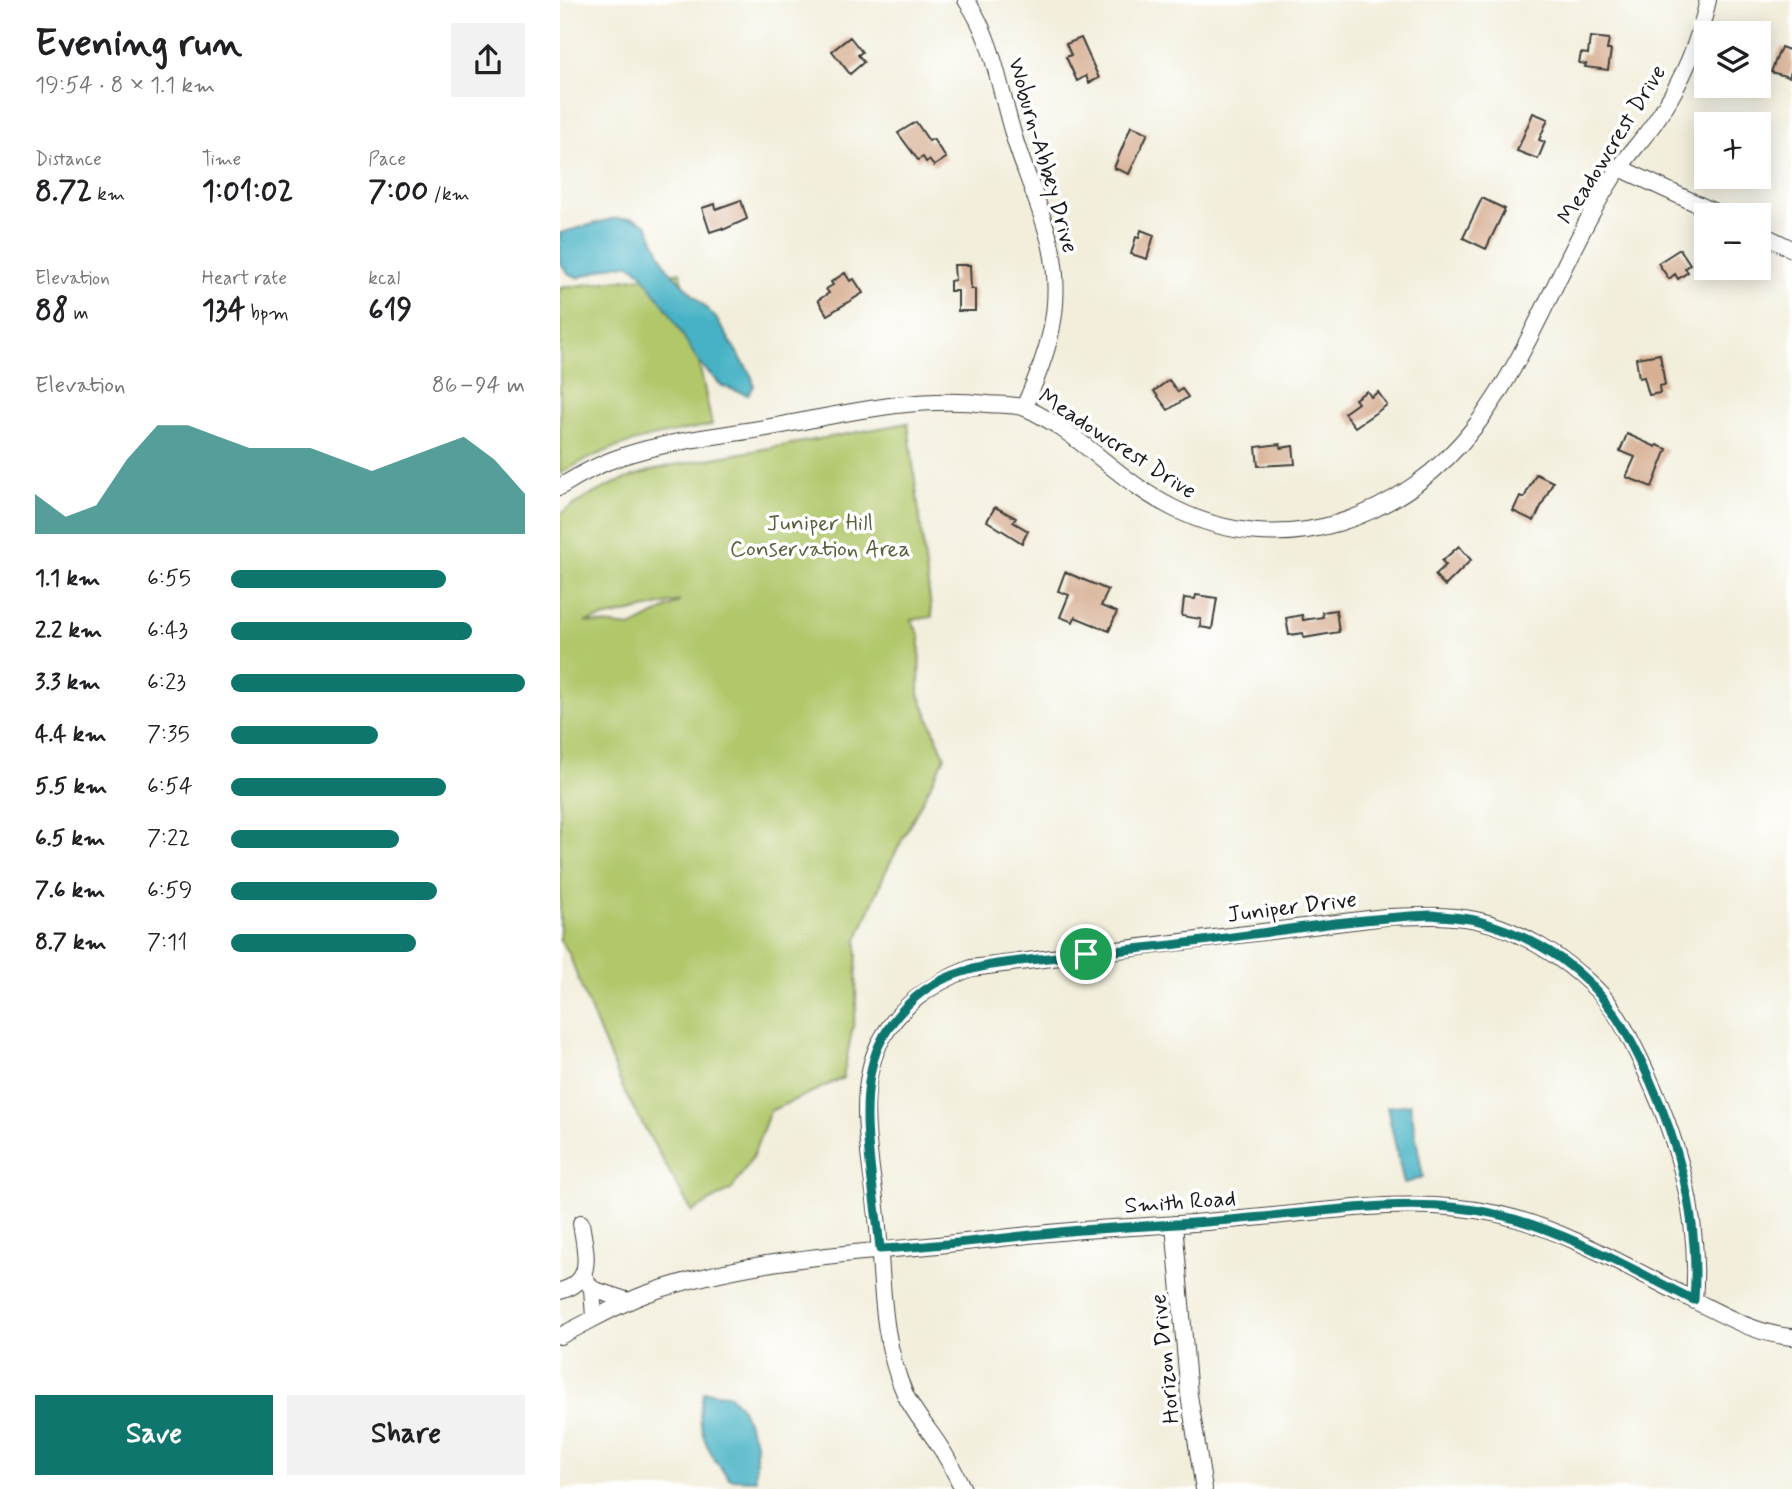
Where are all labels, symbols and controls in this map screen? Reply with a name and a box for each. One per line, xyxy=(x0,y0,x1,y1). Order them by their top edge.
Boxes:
text: Evening run xyxy=(35,20,242,69)
map controls xyxy=(1694,21,1771,280)
button: layers xyxy=(1694,21,1771,98)
button: share xyxy=(451,23,525,97)
street label: Woburn-Abbey Drive xyxy=(1000,54,1084,257)
street label: Meadowcrest Drive xyxy=(1552,60,1674,231)
text: 19:54 · 8 × 1.1 km xyxy=(35,71,215,101)
button: + xyxy=(1694,112,1771,189)
text: Distance xyxy=(35,147,102,172)
text: Time xyxy=(202,147,241,172)
text: Pace xyxy=(368,147,406,172)
text: 8.72 xyxy=(35,172,92,211)
text: 1:01:02 xyxy=(202,172,293,211)
text: 7:00 xyxy=(368,172,428,211)
text: km xyxy=(92,182,125,207)
text: /km xyxy=(428,182,470,207)
button: − xyxy=(1694,203,1771,280)
text: Elevation xyxy=(35,266,110,291)
text: Heart rate xyxy=(202,266,287,291)
text: kcal xyxy=(368,266,400,291)
text: 88 xyxy=(35,291,68,330)
text: 134 xyxy=(202,291,245,330)
text: 619 xyxy=(368,291,412,330)
text: m xyxy=(68,301,89,326)
text: bpm xyxy=(245,301,289,326)
text: Elevation xyxy=(35,371,126,401)
text: 86–94 m xyxy=(432,371,525,401)
street label: Meadowcrest Drive xyxy=(1032,382,1202,507)
park label: Juniper Hill Conservation Area xyxy=(730,509,910,565)
text: 1.1 km xyxy=(35,564,100,594)
text: 6:55 xyxy=(147,564,191,594)
text: 2.2 km xyxy=(35,616,102,646)
text: 6:43 xyxy=(147,616,188,646)
text: 3.3 km xyxy=(35,668,100,698)
text: 6:23 xyxy=(147,668,186,698)
text: 4.4 km xyxy=(35,720,106,750)
text: 7:35 xyxy=(147,720,190,750)
text: 5.5 km xyxy=(35,772,107,802)
text: 6:54 xyxy=(147,772,193,802)
text: 6.5 km xyxy=(35,824,105,854)
text: 7:22 xyxy=(147,824,191,854)
text: 7.6 km xyxy=(35,876,105,906)
text: 6:59 xyxy=(147,876,192,906)
street label: Juniper Drive xyxy=(1226,885,1359,931)
pin xyxy=(1056,924,1116,984)
text: 8.7 km xyxy=(35,928,106,958)
text: 7:11 xyxy=(147,928,187,958)
icon: arrive xyxy=(1067,935,1105,973)
street label: Smith Road xyxy=(1123,1184,1237,1222)
street label: Horizon Drive xyxy=(1144,1292,1188,1425)
button: Save xyxy=(35,1395,273,1475)
button: Share xyxy=(287,1395,525,1475)

